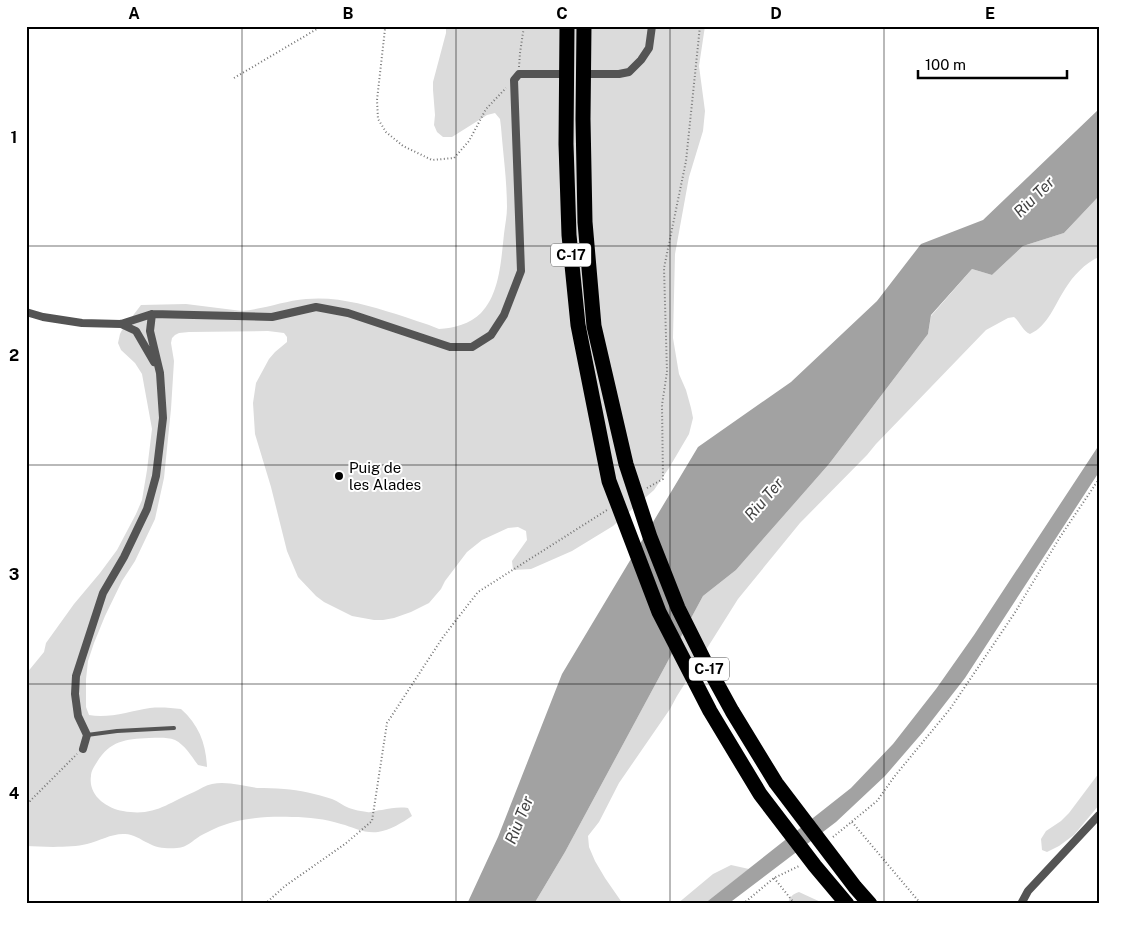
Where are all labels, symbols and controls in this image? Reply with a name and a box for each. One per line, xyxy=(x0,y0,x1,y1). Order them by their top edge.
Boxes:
text: A xyxy=(128,4,140,23)
text: B xyxy=(343,4,354,23)
text: C xyxy=(556,4,568,23)
text: D xyxy=(770,4,782,23)
text: E xyxy=(985,4,995,23)
scale bar xyxy=(918,48,1066,80)
text: 100 m xyxy=(925,56,966,73)
text: 1 xyxy=(11,128,17,147)
water label: Riu Ter xyxy=(1010,172,1059,221)
road number: C-17 xyxy=(551,244,591,266)
text: 2 xyxy=(9,346,19,365)
place label: Puig de les Alades xyxy=(349,459,421,493)
marker: Puig de les Alades xyxy=(333,470,345,482)
water label: Riu Ter xyxy=(740,473,788,524)
text: 3 xyxy=(9,565,19,584)
road number: C-17 xyxy=(689,658,729,681)
text: 4 xyxy=(9,784,20,803)
water label: Riu Ter xyxy=(501,792,538,847)

